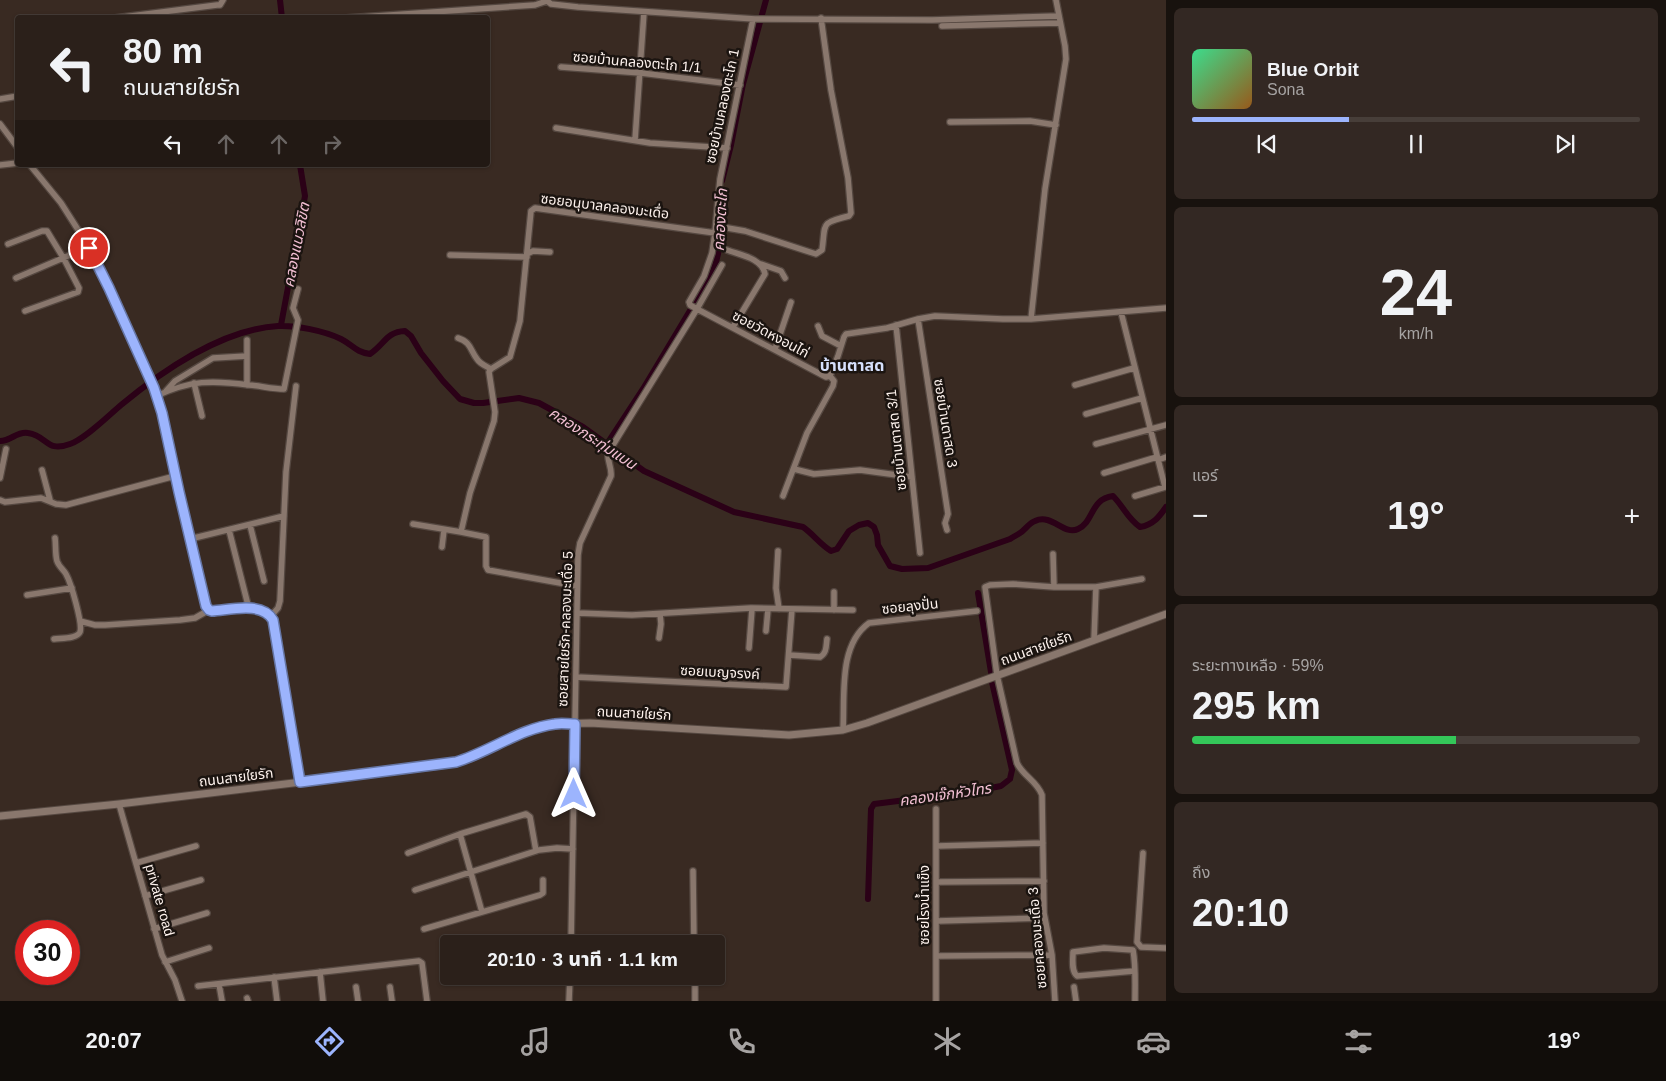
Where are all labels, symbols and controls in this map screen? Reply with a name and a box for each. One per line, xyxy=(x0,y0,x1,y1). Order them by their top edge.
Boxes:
text: 80 m xyxy=(123,31,203,70)
icon: left xyxy=(40,35,105,100)
street label: ซอยบ้านคลองตะโก 1 xyxy=(702,47,742,165)
street label: ซอยบ้านคลองตะโก 1/1 xyxy=(572,48,702,76)
text: Blue Orbit xyxy=(1267,59,1359,80)
text: ถนนสายใยรัก xyxy=(123,75,241,100)
text: Sona xyxy=(1267,81,1304,98)
icon: left xyxy=(159,130,187,158)
icon: ahead xyxy=(212,130,240,158)
icon: ahead xyxy=(265,130,293,158)
icon: right xyxy=(318,130,346,158)
icon: previous xyxy=(1253,130,1281,158)
icon: pause xyxy=(1402,130,1430,158)
icon: next xyxy=(1551,130,1579,158)
water label: คลองตะโก xyxy=(710,187,730,252)
street label: ซอยอนุบาลคลองมะเดื่อ xyxy=(540,188,670,223)
water label: คลองแนวลิขิต xyxy=(279,200,313,289)
pin xyxy=(68,227,110,269)
icon: arrive xyxy=(75,234,103,262)
text: 24 xyxy=(1380,256,1452,329)
street label: ซอยวัดหงอนไก่ xyxy=(730,307,812,361)
text: km/h xyxy=(1399,325,1433,342)
district label: บ้านตาสด xyxy=(820,357,884,374)
street label: ซอยบ้านตาสด 3 xyxy=(931,377,961,469)
street label: ซอยบ้านตาสด 3/1 xyxy=(883,389,909,491)
water label: คลองกระทุ่มแบน xyxy=(546,403,641,474)
text: แอร์ xyxy=(1192,467,1218,484)
text: 19° xyxy=(1387,495,1445,537)
text: − xyxy=(1192,500,1208,531)
text: + xyxy=(1624,500,1640,531)
street label: ซอยสายใยรัก-คลองมะเดื่อ 5 xyxy=(552,551,576,707)
street label: ซอยลุงปั่น xyxy=(881,594,939,618)
street label: ถนนสายใยรัก xyxy=(998,628,1074,668)
text: ระยะทางเหลือ · 59% xyxy=(1192,657,1324,674)
street label: ซอยเบญจรงค์ xyxy=(680,662,760,682)
text: 295 km xyxy=(1192,685,1321,727)
street label: ถนนสายใยรัก xyxy=(596,703,672,723)
street label: ถนนสายใยรัก xyxy=(198,765,274,789)
position arrow xyxy=(547,767,599,819)
water label: คลองเจ๊กหัวไทร xyxy=(898,779,994,809)
street label: private road xyxy=(142,862,178,938)
text: ถึง xyxy=(1192,864,1210,881)
street label: ซอยโรงน้ำแข็ง xyxy=(914,865,932,945)
street label: ซอยคลองมะเดื่อ 3 xyxy=(1023,886,1049,990)
text: 20:10 xyxy=(1192,892,1289,934)
speed limit sign: 30 xyxy=(15,920,80,985)
text: 20:10 · 3 นาที · 1.1 km xyxy=(487,949,678,970)
icon: directions xyxy=(312,1024,347,1059)
icon: music xyxy=(518,1024,553,1059)
icon: phone xyxy=(724,1024,759,1059)
icon: climate xyxy=(930,1024,965,1059)
icon: car xyxy=(1136,1024,1171,1059)
icon: filters xyxy=(1341,1024,1376,1059)
text: 20:07 xyxy=(85,1028,142,1053)
text: 19° xyxy=(1547,1028,1581,1053)

